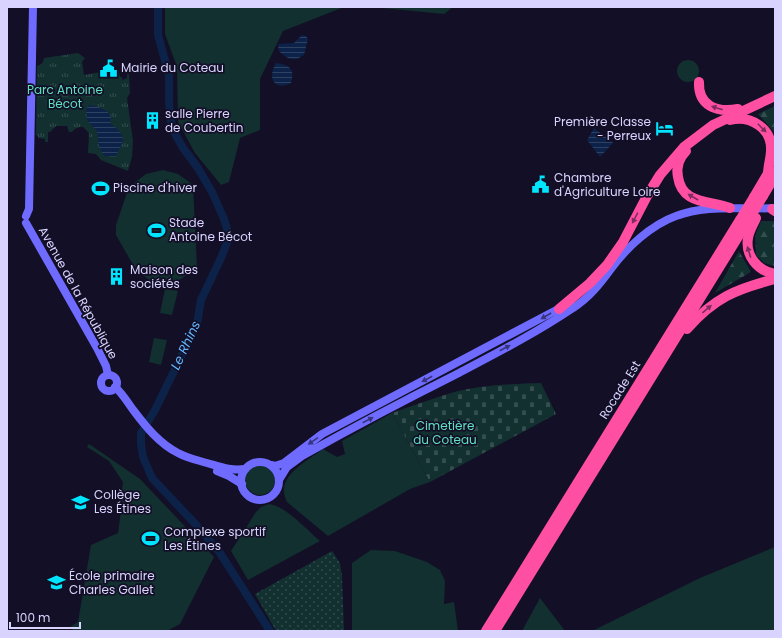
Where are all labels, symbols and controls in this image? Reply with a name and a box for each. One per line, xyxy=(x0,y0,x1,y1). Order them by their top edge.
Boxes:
public building icon: Mairie du Coteau xyxy=(98,58,118,78)
place label: Mairie du Coteau xyxy=(121,59,224,76)
park label: Parc Antoine Bécot xyxy=(27,81,103,112)
place label: salle Pierre de Coubertin xyxy=(165,105,243,136)
one-way arrow xyxy=(711,105,723,111)
building icon: salle Pierre de Coubertin xyxy=(142,111,162,131)
place label: Première Classe - Perreux xyxy=(554,113,651,144)
hotel icon: Première Classe - Perreux xyxy=(654,119,674,139)
one-way arrow xyxy=(757,123,767,133)
place label: Chambre d'Agriculture Loire xyxy=(554,169,660,200)
public building icon: Chambre d'Agriculture Loire xyxy=(531,175,551,195)
sports icon: Piscine d'hiver xyxy=(90,178,110,198)
place label: Piscine d'hiver xyxy=(113,179,198,196)
one-way arrow xyxy=(687,194,699,201)
one-way arrow xyxy=(632,212,638,224)
place label: Stade Antoine Bécot xyxy=(169,214,252,245)
sports icon: Stade Antoine Bécot xyxy=(146,220,166,240)
street label: Avenue de la République xyxy=(35,223,122,362)
one-way arrow xyxy=(746,246,752,258)
place label: Maison des sociétés xyxy=(130,261,198,292)
building icon: Maison des sociétés xyxy=(107,267,127,287)
one-way arrow xyxy=(701,305,712,314)
one-way arrow xyxy=(541,312,552,319)
water label: Le Rhins xyxy=(166,317,205,373)
one-way arrow xyxy=(500,345,511,351)
street label: Rocade Est xyxy=(595,357,644,422)
one-way arrow xyxy=(421,376,433,382)
one-way arrow xyxy=(362,417,374,423)
park label: Cimetière du Coteau xyxy=(413,417,477,448)
one-way arrow xyxy=(307,437,318,445)
place label: Collège Les Étines xyxy=(94,486,151,517)
school or university icon: Collège Les Étines xyxy=(71,492,91,512)
place label: Complexe sportif Les Étines xyxy=(164,523,266,554)
sports icon: Complexe sportif Les Étines xyxy=(141,529,161,549)
place label: École primaire Charles Gallet xyxy=(69,567,155,598)
school or university icon: École primaire Charles Gallet xyxy=(46,573,66,593)
scale bar xyxy=(10,604,80,630)
text: 100 m xyxy=(16,609,50,626)

